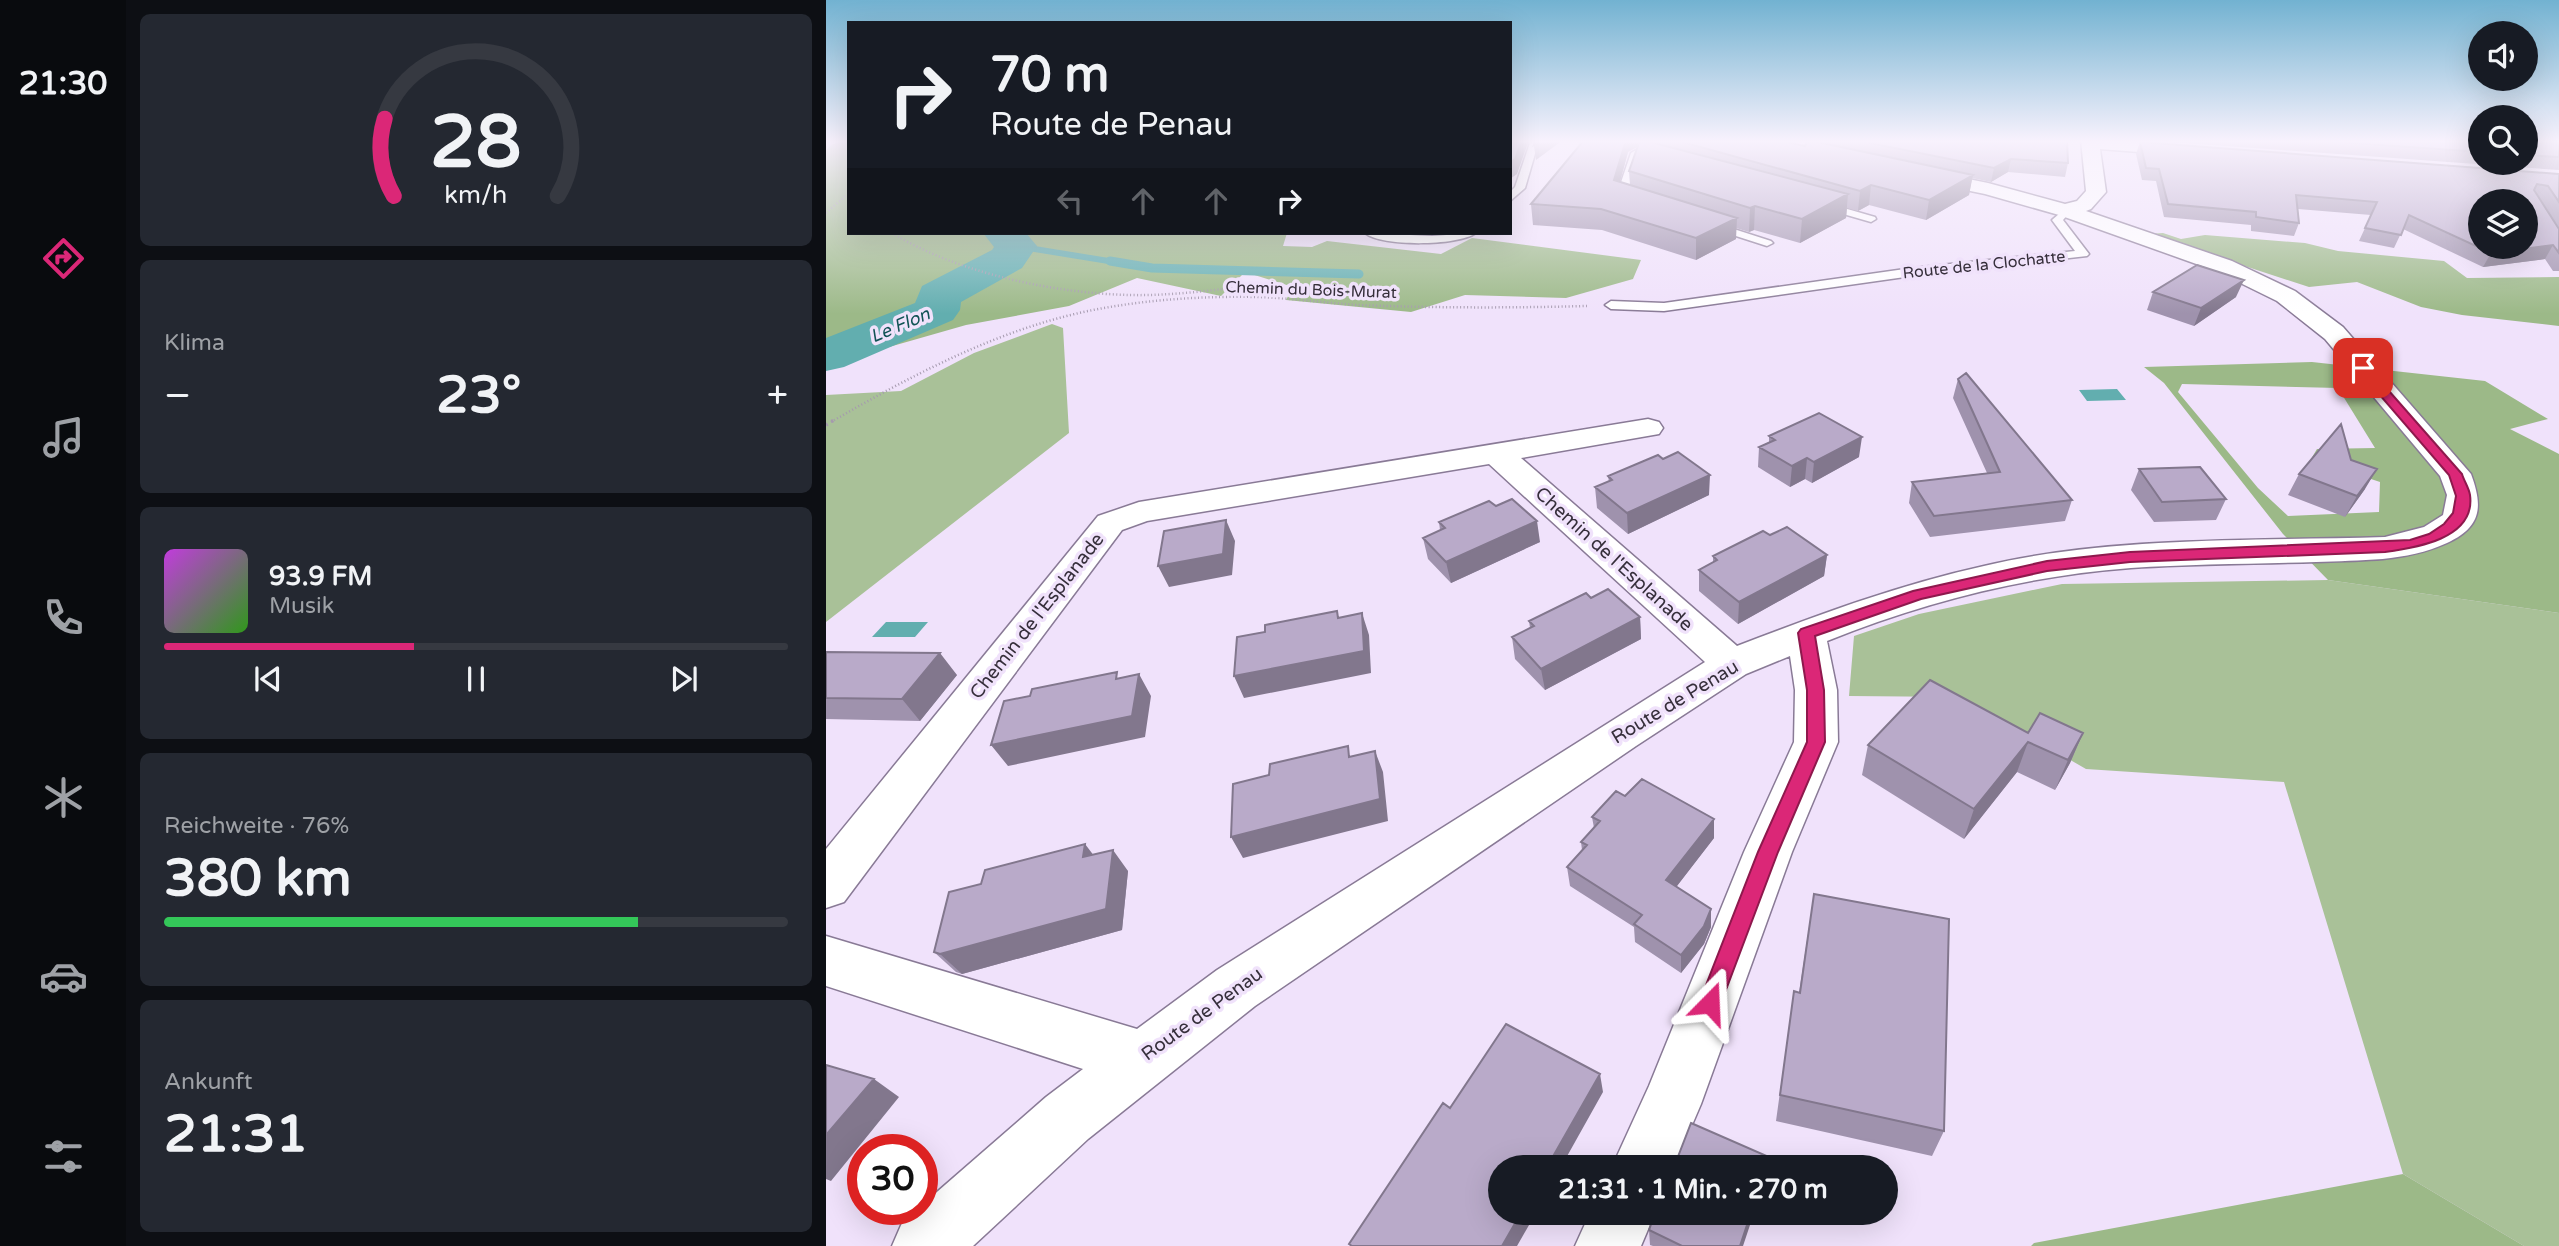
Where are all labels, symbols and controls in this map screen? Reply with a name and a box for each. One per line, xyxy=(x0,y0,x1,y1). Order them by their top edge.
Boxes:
map controls xyxy=(2468,21,2538,259)
button: sound xyxy=(2468,21,2538,91)
text: 70 m xyxy=(990,46,1109,105)
icon: right xyxy=(875,49,966,140)
text: 21:30 xyxy=(19,65,107,103)
text: 28 xyxy=(430,100,522,188)
button: search xyxy=(2468,105,2538,175)
text: Route de Penau xyxy=(990,106,1233,144)
text: km/h xyxy=(445,180,507,210)
icon: left xyxy=(1051,182,1089,220)
icon: ahead xyxy=(1124,182,1162,220)
icon: ahead xyxy=(1197,182,1235,220)
icon: right xyxy=(1270,182,1308,220)
button: layers xyxy=(2468,189,2538,259)
icon: directions xyxy=(39,234,88,283)
street label: Route de la Clochatte xyxy=(1902,247,2066,283)
street label: Chemin du Bois-Murat xyxy=(1225,277,1397,303)
water label: Le Flon xyxy=(867,302,934,347)
text: Klima xyxy=(164,329,225,357)
pin xyxy=(2333,338,2393,398)
icon: arrive xyxy=(2344,349,2382,387)
text: 23° xyxy=(436,364,521,427)
text: − xyxy=(164,373,191,419)
text: + xyxy=(767,373,788,419)
icon: music xyxy=(39,413,88,462)
street label: Chemin de l'Esplanade xyxy=(1531,482,1697,636)
street label: Chemin de l'Esplanade xyxy=(965,529,1109,703)
text: 93.9 FM xyxy=(269,561,372,592)
text: Musik xyxy=(269,592,334,620)
icon: phone xyxy=(39,593,88,642)
street label: Route de Penau xyxy=(1608,655,1742,749)
icon: previous xyxy=(249,660,287,698)
icon: pause xyxy=(457,660,495,698)
icon: next xyxy=(665,660,703,698)
icon: climate xyxy=(39,773,88,822)
text: Reichweite · 76% xyxy=(164,812,349,840)
text: 380 km xyxy=(164,847,352,910)
icon: car xyxy=(39,952,88,1001)
street label: Route de Penau xyxy=(1137,963,1267,1065)
position arrow xyxy=(1673,966,1747,1040)
text: Ankunft xyxy=(164,1068,253,1096)
text: 21:31 xyxy=(164,1103,308,1166)
icon: filters xyxy=(39,1132,88,1181)
speed limit sign: 30 xyxy=(847,1134,938,1225)
text: 21:31 · 1 Min. · 270 m xyxy=(1558,1174,1828,1205)

